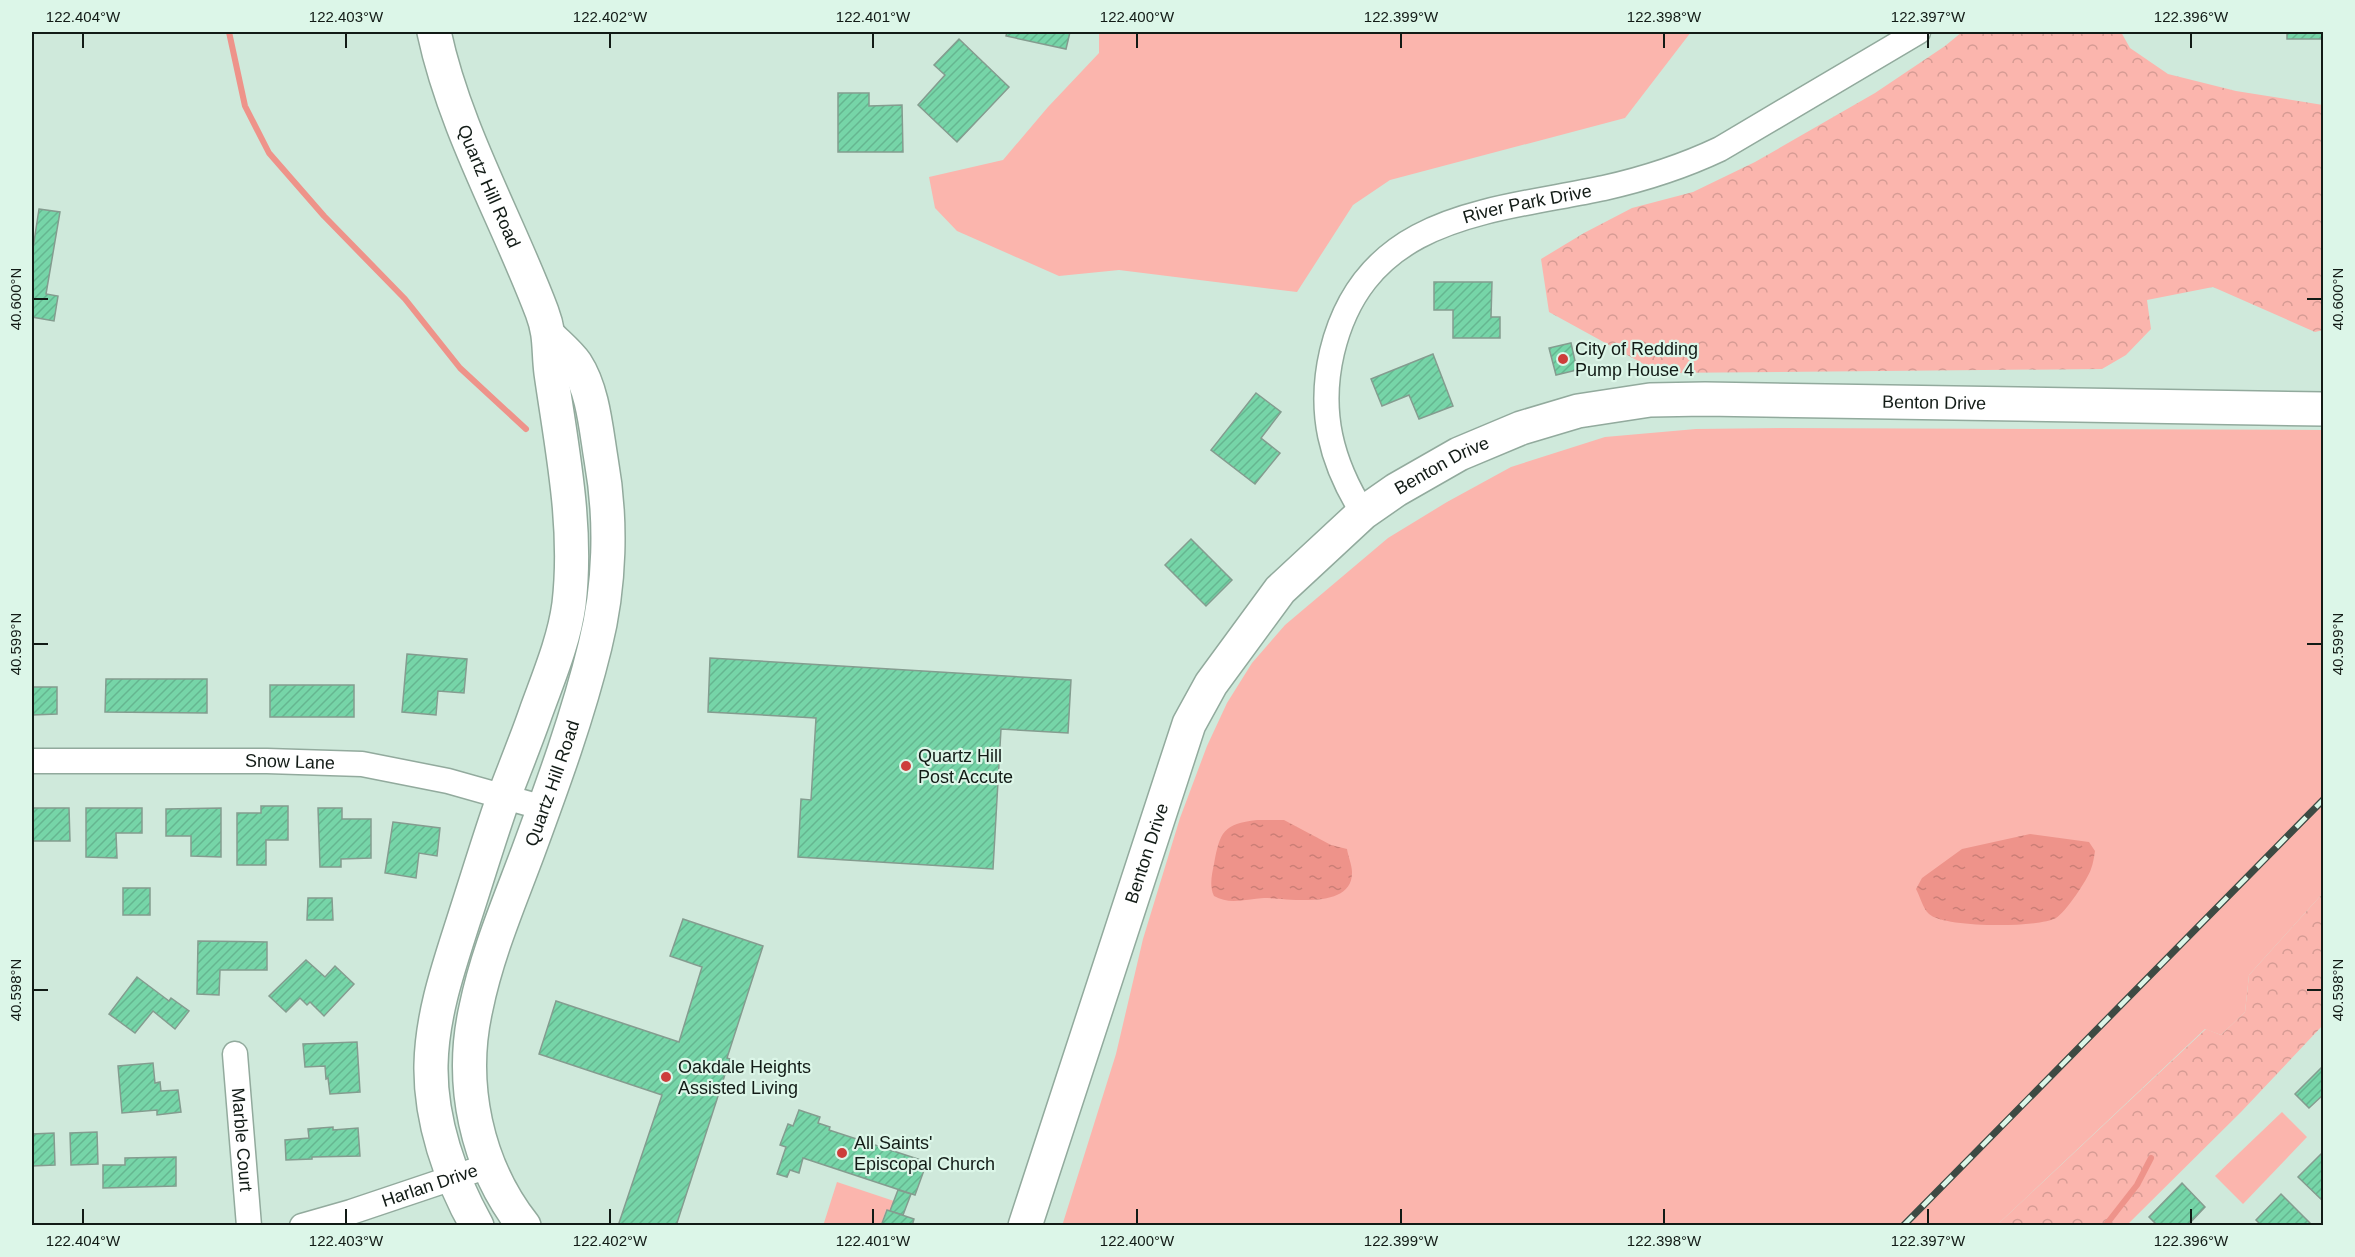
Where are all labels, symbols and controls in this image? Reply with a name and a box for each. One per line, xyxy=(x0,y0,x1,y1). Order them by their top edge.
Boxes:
text: 122.404°W xyxy=(46,8,121,25)
text: 122.403°W xyxy=(309,8,384,25)
text: 122.402°W xyxy=(573,8,648,25)
text: 122.401°W xyxy=(836,8,911,25)
text: 122.400°W xyxy=(1100,8,1175,25)
text: 122.399°W xyxy=(1364,8,1439,25)
text: 122.398°W xyxy=(1627,8,1702,25)
text: 122.397°W xyxy=(1891,8,1966,25)
text: 122.396°W xyxy=(2154,8,2229,25)
street label: Quartz Hill Road xyxy=(453,122,524,251)
street label: River Park Drive xyxy=(1460,181,1593,228)
text: 40.600°N xyxy=(7,268,24,330)
text: 40.600°N xyxy=(2329,268,2346,330)
place label: City of Redding Pump House 4 xyxy=(1575,339,1698,380)
marker: City of Redding Pump House 4 xyxy=(1556,352,1570,366)
street label: Benton Drive xyxy=(1882,392,1986,414)
street label: Benton Drive xyxy=(1391,433,1492,499)
text: 40.599°N xyxy=(7,613,24,675)
text: 40.599°N xyxy=(2329,613,2346,675)
street label: Quartz Hill Road xyxy=(521,718,583,849)
place label: Quartz Hill Post Accute xyxy=(918,746,1013,787)
street label: Snow Lane xyxy=(245,751,335,773)
marker: Quartz Hill Post Accute xyxy=(899,759,913,773)
street label: Benton Drive xyxy=(1121,801,1172,906)
text: 40.598°N xyxy=(7,959,24,1021)
text: 40.598°N xyxy=(2329,959,2346,1021)
place label: Oakdale Heights Assisted Living xyxy=(678,1057,811,1098)
marker: Oakdale Heights Assisted Living xyxy=(659,1070,673,1084)
street label: Marble Court xyxy=(228,1087,256,1192)
place label: All Saints' Episcopal Church xyxy=(854,1133,995,1174)
marker: All Saints' Episcopal Church xyxy=(835,1146,849,1160)
street label: Harlan Drive xyxy=(379,1160,480,1211)
text: 122.404°W xyxy=(46,1232,121,1249)
text: 122.403°W xyxy=(309,1232,384,1249)
text: 122.402°W xyxy=(573,1232,648,1249)
text: 122.401°W xyxy=(836,1232,911,1249)
text: 122.400°W xyxy=(1100,1232,1175,1249)
text: 122.399°W xyxy=(1364,1232,1439,1249)
text: 122.398°W xyxy=(1627,1232,1702,1249)
text: 122.397°W xyxy=(1891,1232,1966,1249)
text: 122.396°W xyxy=(2154,1232,2229,1249)

